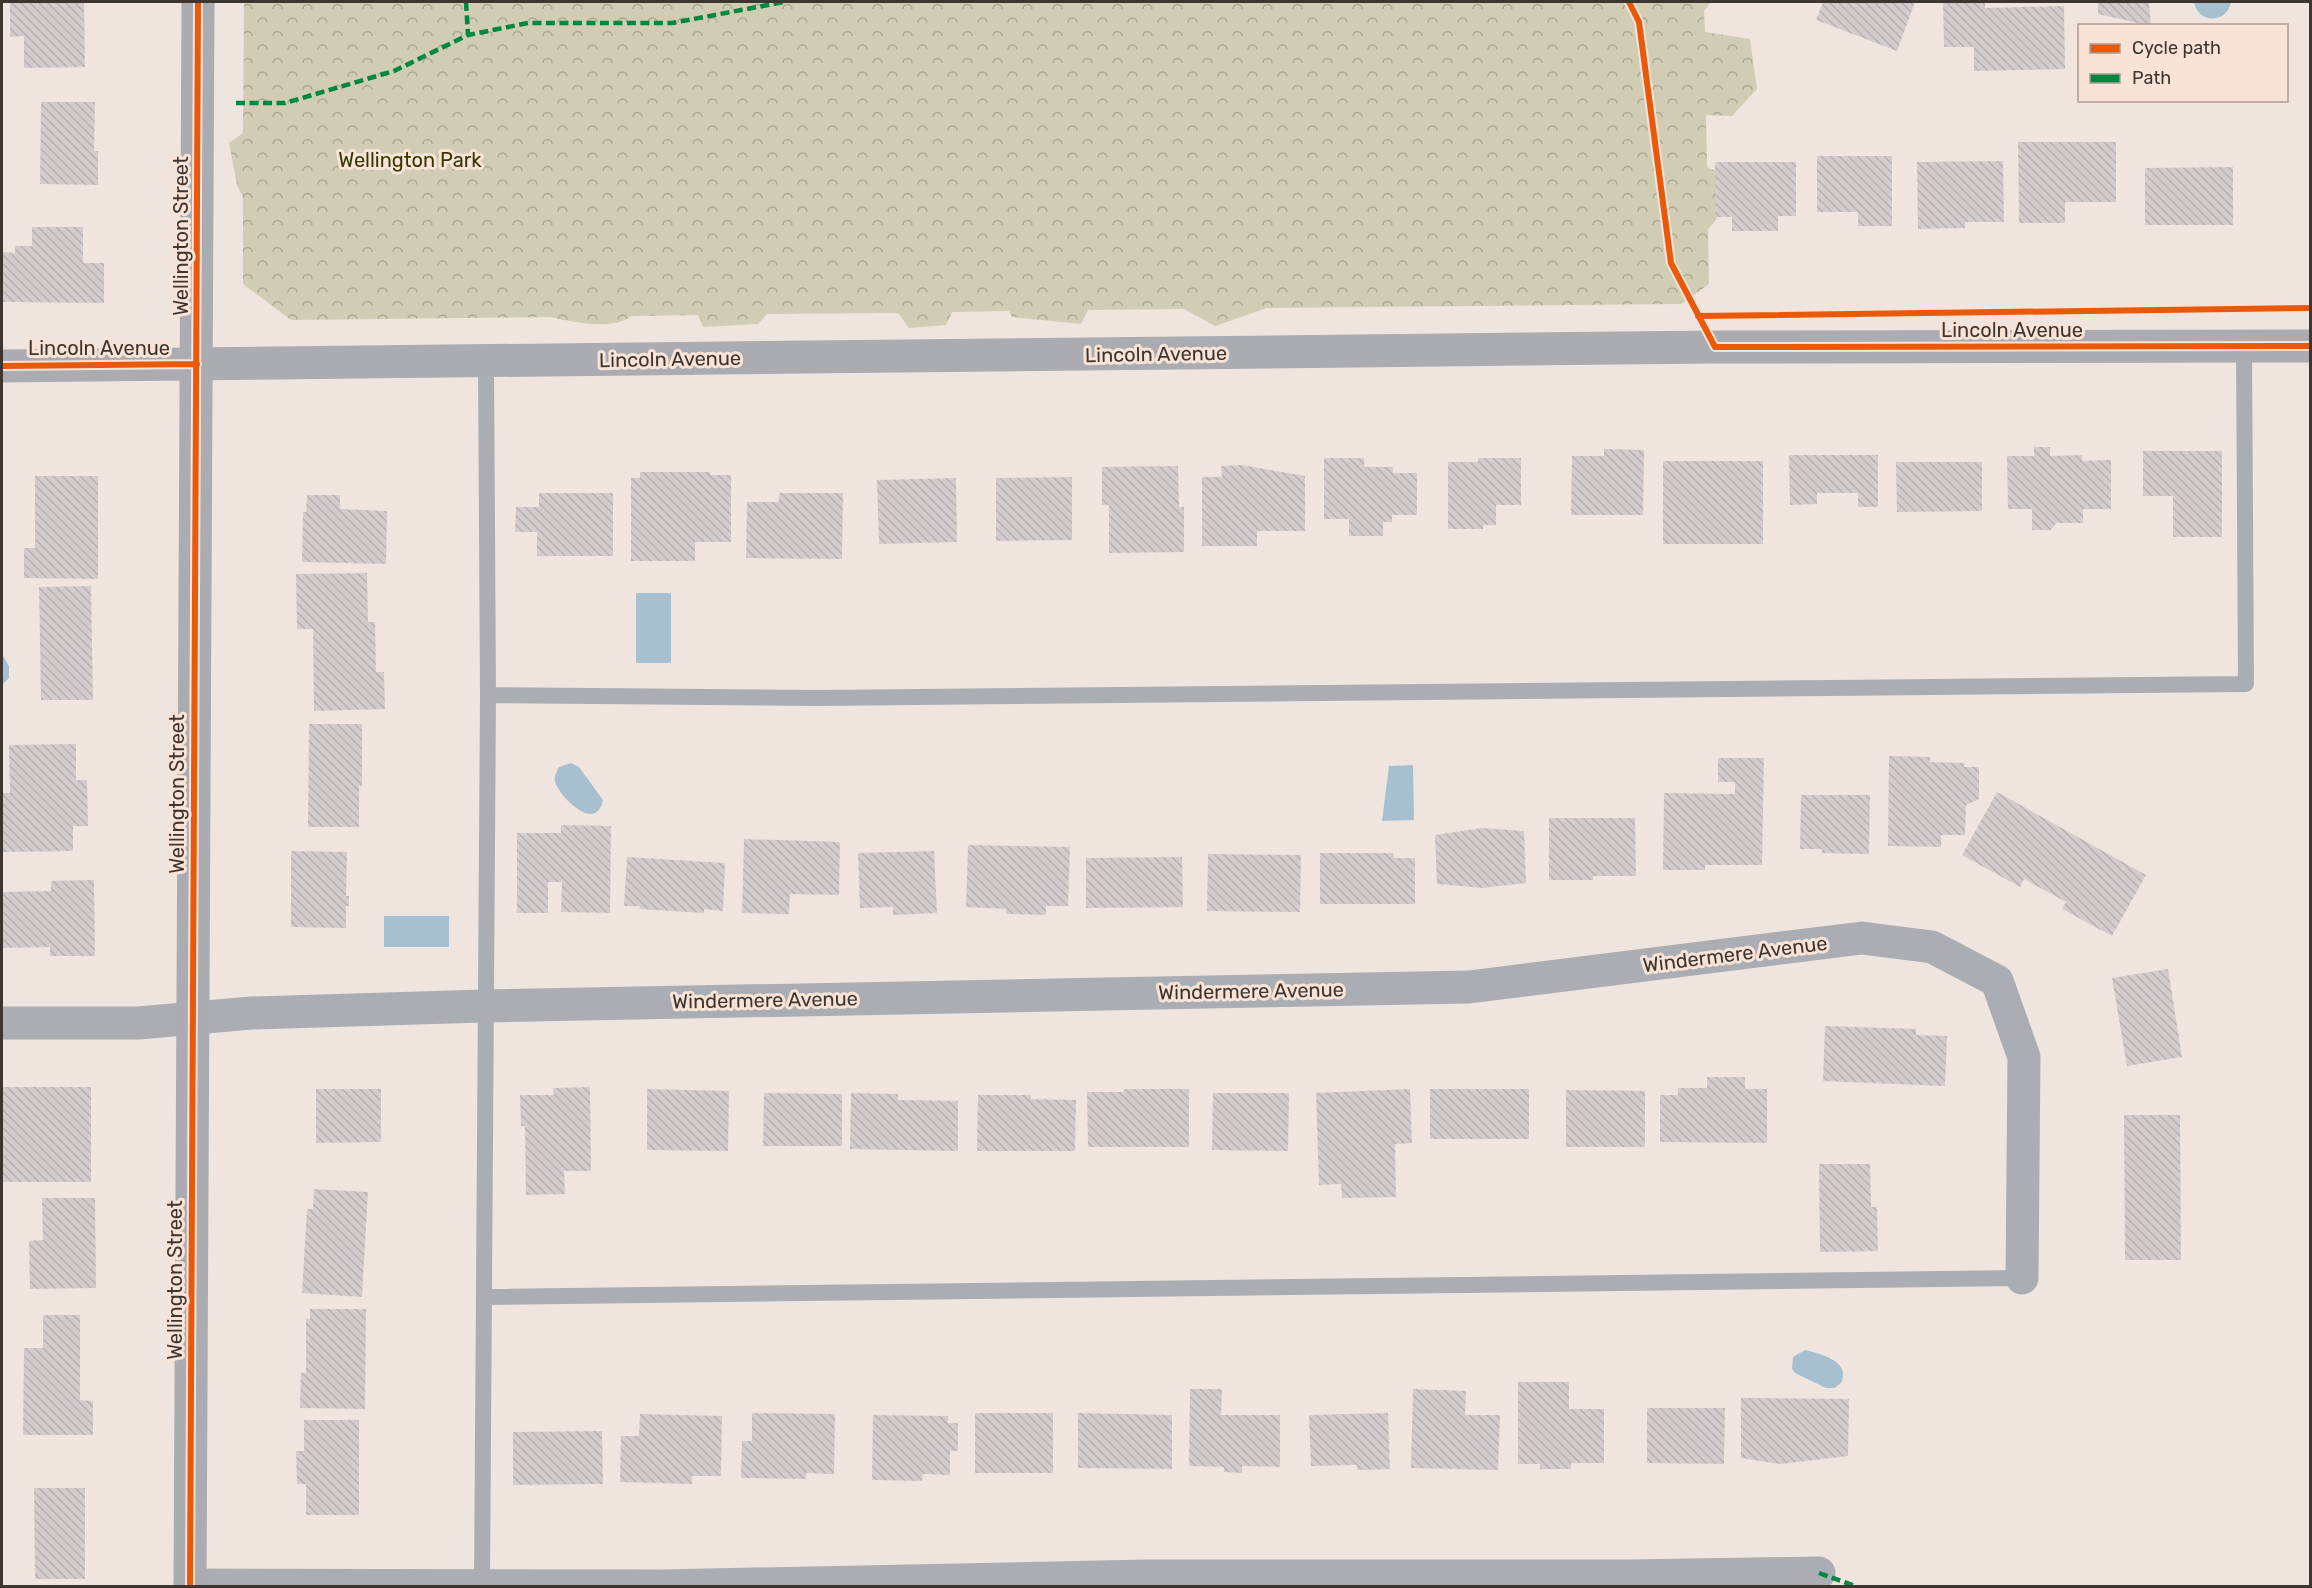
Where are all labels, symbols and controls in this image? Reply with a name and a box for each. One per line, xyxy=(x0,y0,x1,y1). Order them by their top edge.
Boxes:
legend xyxy=(2078,24,2288,102)
text: Cycle path xyxy=(2132,37,2221,59)
text: Path xyxy=(2132,67,2171,89)
park label: Wellington Park xyxy=(338,148,482,172)
street label: Wellington Street xyxy=(169,156,193,316)
street label: Lincoln Avenue xyxy=(1941,318,2083,342)
street label: Lincoln Avenue xyxy=(28,336,170,360)
street label: Lincoln Avenue xyxy=(1085,341,1227,367)
street label: Lincoln Avenue xyxy=(599,346,741,372)
street label: Wellington Street xyxy=(165,714,189,874)
street label: Windermere Avenue xyxy=(1641,931,1829,977)
street label: Windermere Avenue xyxy=(1158,977,1344,1005)
street label: Windermere Avenue xyxy=(672,986,858,1014)
street label: Wellington Street xyxy=(163,1200,187,1360)

